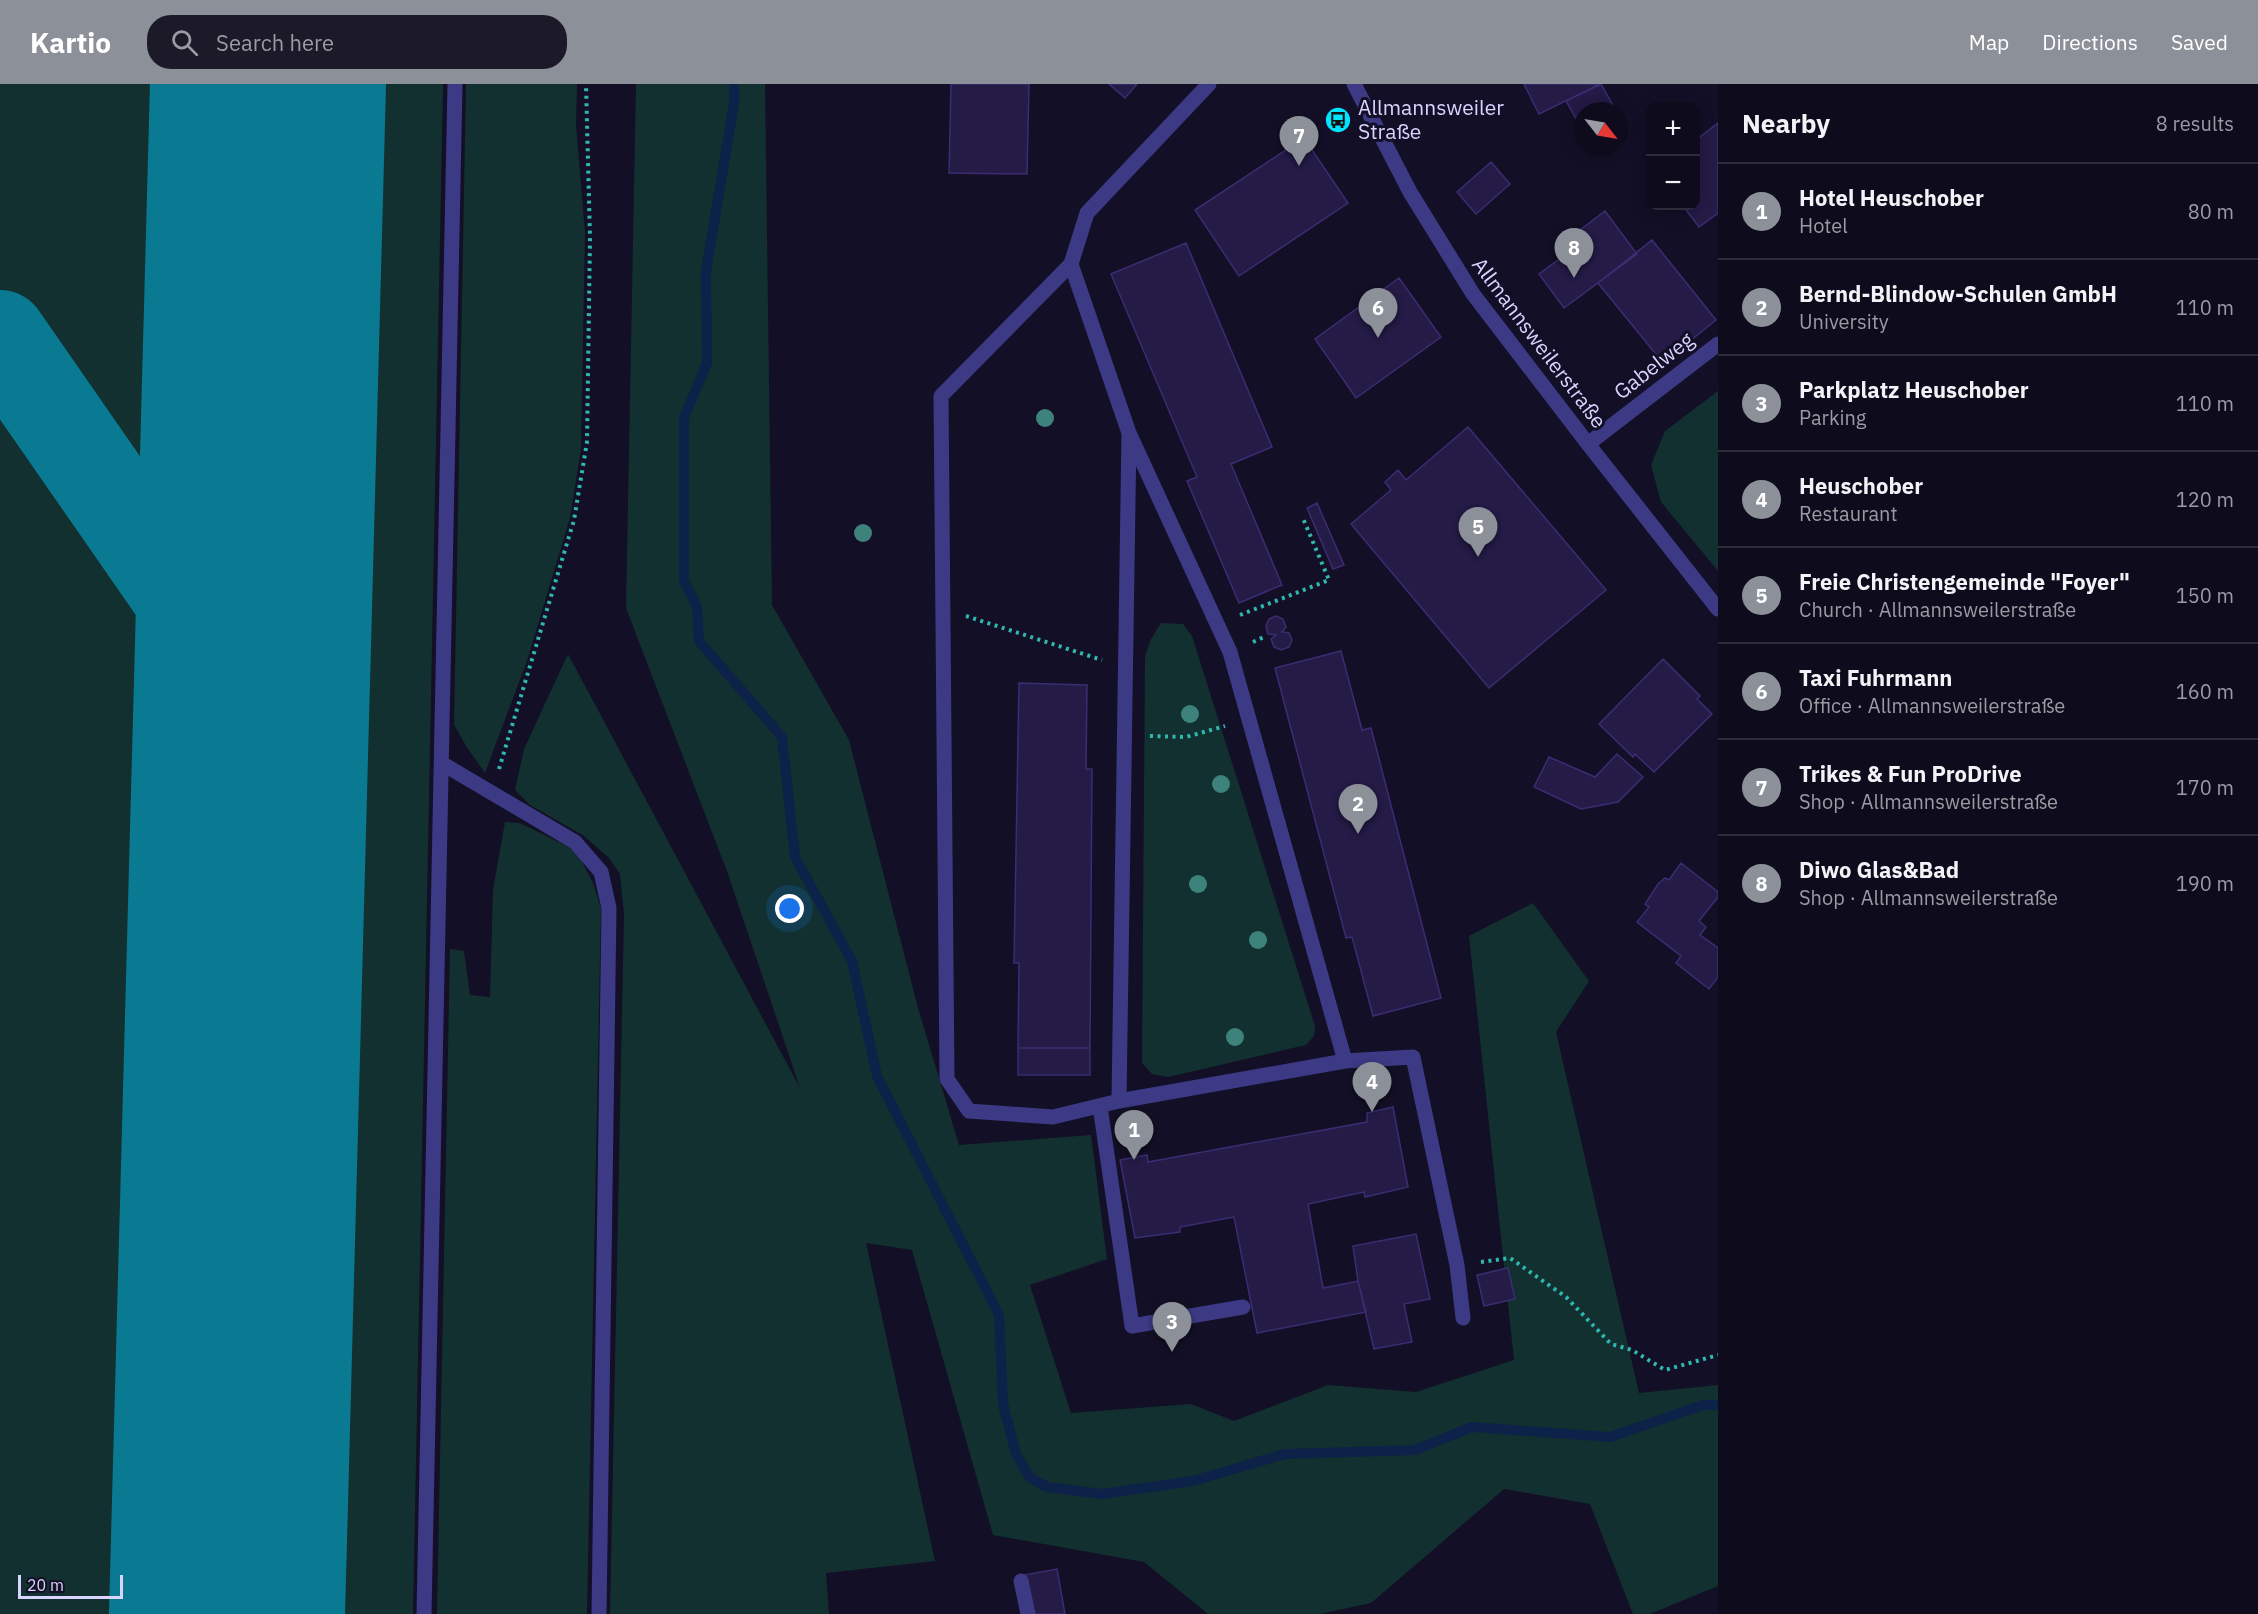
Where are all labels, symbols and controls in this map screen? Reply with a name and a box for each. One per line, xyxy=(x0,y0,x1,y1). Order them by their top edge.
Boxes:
search box xyxy=(147,15,567,69)
text: Kartio xyxy=(30,24,111,61)
icon: search xyxy=(168,26,201,59)
text: Search here xyxy=(216,28,334,57)
text: Map xyxy=(1969,28,2009,56)
text: Directions xyxy=(2042,28,2138,56)
text: Saved xyxy=(2171,28,2228,56)
place label: Allmannsweiler Straße xyxy=(1358,93,1504,145)
north arrow xyxy=(1574,102,1628,156)
map controls xyxy=(1646,102,1700,210)
button: + xyxy=(1646,102,1700,156)
bus stop icon: Allmannsweiler Straße xyxy=(1323,105,1353,135)
text: Nearby xyxy=(1742,106,1830,140)
text: 8 results xyxy=(2156,110,2234,137)
pin: 7 xyxy=(1280,116,1318,166)
button: − xyxy=(1646,156,1700,210)
text: Hotel Heuschober xyxy=(1799,183,1984,212)
text: 1 xyxy=(1756,198,1768,225)
text: 80 m xyxy=(2188,198,2234,225)
text: Hotel xyxy=(1799,212,1848,239)
pin: 8 xyxy=(1554,228,1594,278)
street label: Allmannsweilerstraße xyxy=(1466,251,1613,434)
text: Bernd-Blindow-Schulen GmbH xyxy=(1799,279,2117,308)
pin: 6 xyxy=(1358,288,1398,338)
text: 2 xyxy=(1756,294,1768,321)
text: 110 m xyxy=(2176,294,2234,321)
text: University xyxy=(1799,308,1889,335)
street label: Gabelweg xyxy=(1608,325,1699,405)
text: Parkplatz Heuschober xyxy=(1799,375,2029,404)
text: 3 xyxy=(1756,390,1768,417)
text: 110 m xyxy=(2176,390,2234,417)
text: Parking xyxy=(1799,404,1866,431)
text: Heuschober xyxy=(1799,471,1923,500)
text: 4 xyxy=(1756,486,1768,513)
text: 120 m xyxy=(2176,486,2234,513)
text: Restaurant xyxy=(1799,500,1897,527)
pin: 5 xyxy=(1458,508,1498,557)
text: Freie Christengemeinde "Foyer" xyxy=(1799,567,2130,596)
text: 5 xyxy=(1756,582,1768,609)
text: 150 m xyxy=(2176,582,2234,609)
text: Church · Allmannsweilerstraße xyxy=(1799,596,2076,623)
text: Taxi Fuhrmann xyxy=(1799,663,1952,692)
text: 6 xyxy=(1756,678,1768,705)
text: 160 m xyxy=(2176,678,2234,705)
text: Office · Allmannsweilerstraße xyxy=(1799,692,2065,719)
text: Trikes & Fun ProDrive xyxy=(1799,759,2022,788)
text: 7 xyxy=(1756,774,1768,801)
text: 170 m xyxy=(2176,774,2234,801)
pin: 2 xyxy=(1338,784,1378,834)
text: Shop · Allmannsweilerstraße xyxy=(1799,788,2058,815)
text: Diwo Glas&Bad xyxy=(1799,855,1959,884)
text: 8 xyxy=(1756,870,1768,897)
text: 190 m xyxy=(2176,870,2234,897)
text: Shop · Allmannsweilerstraße xyxy=(1799,884,2058,911)
your location xyxy=(775,894,804,923)
pin: 4 xyxy=(1352,1062,1392,1112)
pin: 1 xyxy=(1114,1110,1154,1160)
pin: 3 xyxy=(1152,1302,1192,1352)
scale bar xyxy=(18,1572,123,1600)
text: 20 m xyxy=(27,1575,64,1595)

